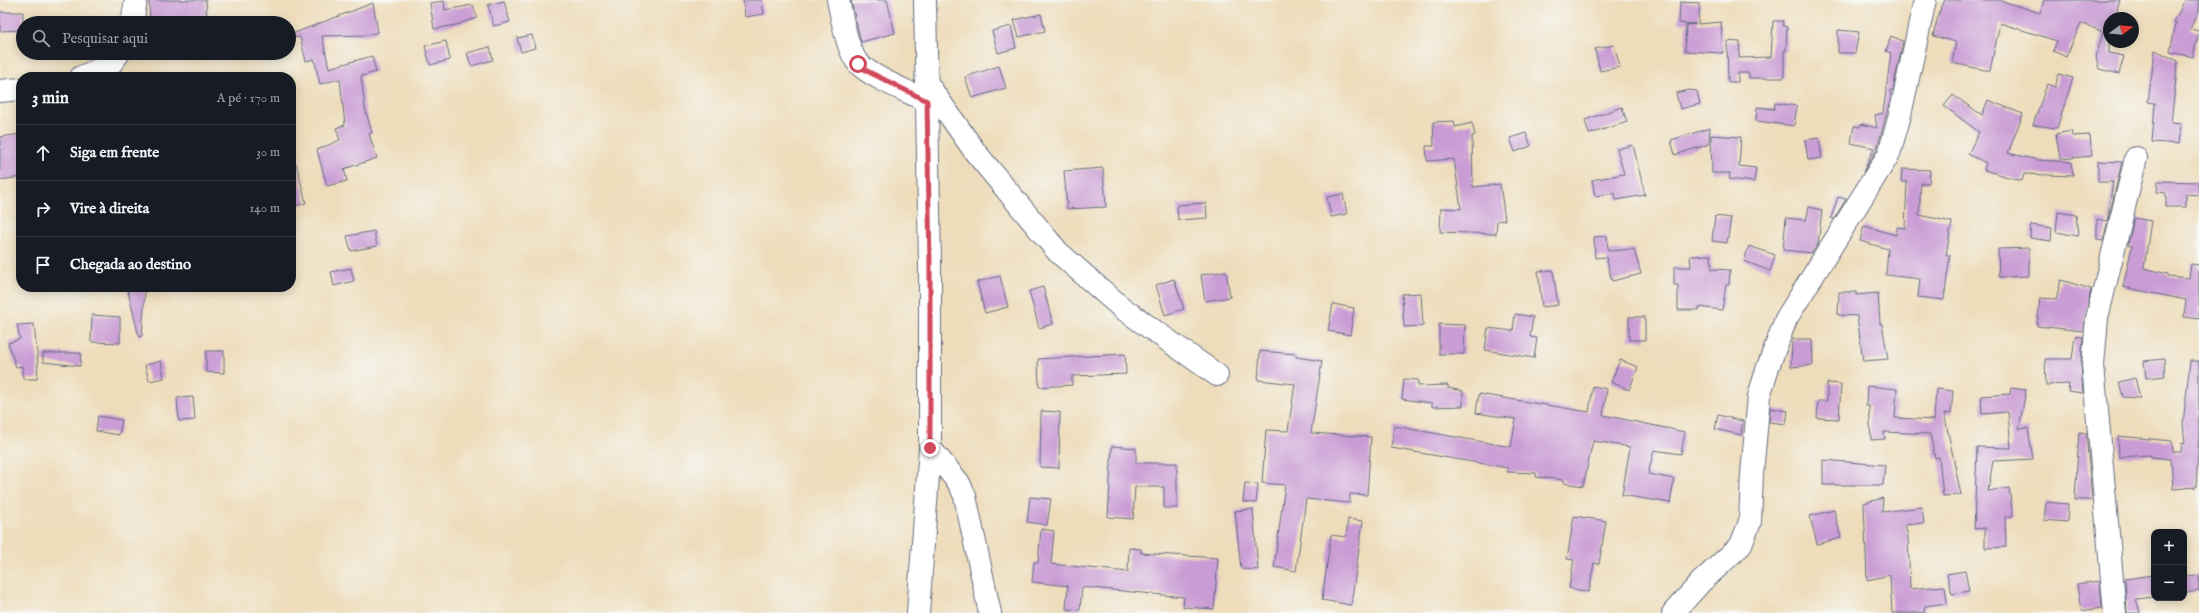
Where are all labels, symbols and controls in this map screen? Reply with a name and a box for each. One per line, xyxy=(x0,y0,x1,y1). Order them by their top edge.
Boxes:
north arrow xyxy=(2103,12,2139,48)
search box xyxy=(16,16,296,60)
icon: search xyxy=(30,27,52,49)
text: Pesquisar aqui xyxy=(62,29,148,48)
route start xyxy=(849,55,867,73)
text: 3 min xyxy=(32,88,69,109)
text: A pé · 170 m xyxy=(217,90,280,107)
icon: ahead xyxy=(32,142,54,164)
text: Siga em frente xyxy=(70,143,159,162)
text: 30 m xyxy=(256,144,280,161)
icon: right xyxy=(32,198,54,220)
text: Vire à direita xyxy=(70,199,149,218)
text: 140 m xyxy=(250,200,280,217)
icon: arrive xyxy=(32,254,54,276)
text: Chegada ao destino xyxy=(70,255,191,274)
route end xyxy=(921,439,939,457)
map controls xyxy=(2151,529,2187,601)
button: + xyxy=(2151,529,2187,565)
button: − xyxy=(2151,565,2187,601)

